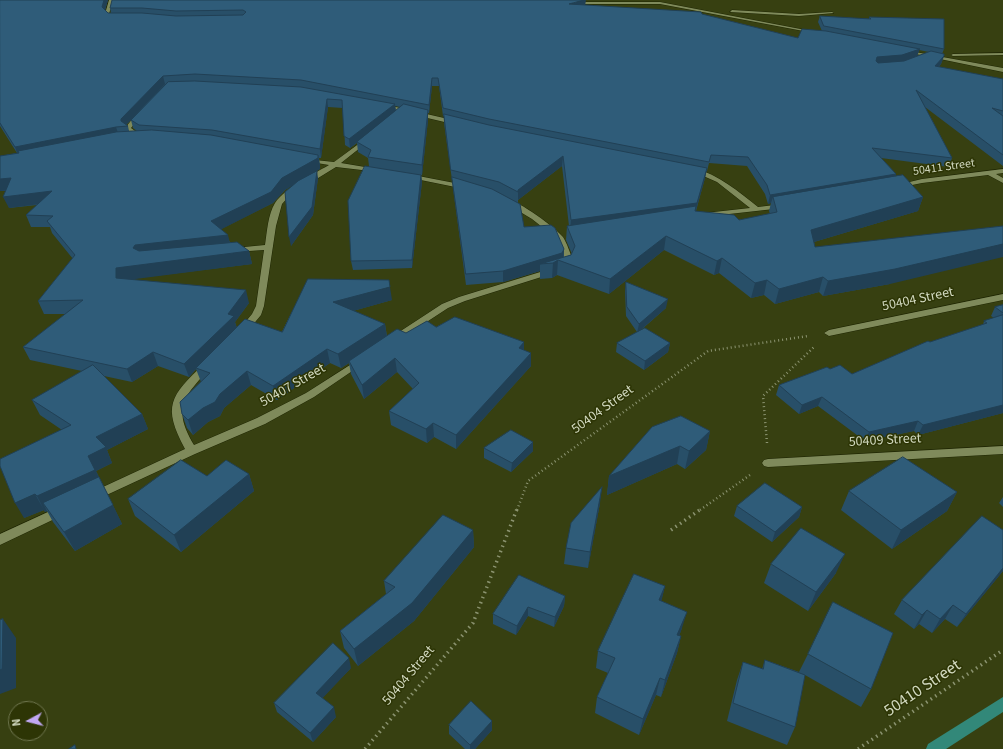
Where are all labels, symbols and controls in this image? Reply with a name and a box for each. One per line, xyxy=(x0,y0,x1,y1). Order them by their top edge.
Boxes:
street label: 50411 Street xyxy=(912,157,976,179)
street label: 50404 Street xyxy=(881,284,955,316)
street label: 50407 Street xyxy=(257,361,329,411)
street label: 50404 Street xyxy=(569,382,637,438)
street label: 50409 Street xyxy=(848,431,922,451)
street label: 50404 Street xyxy=(379,643,439,709)
street label: 50410 Street xyxy=(881,656,965,722)
north arrow xyxy=(8,701,48,741)
text: N xyxy=(9,718,24,727)

